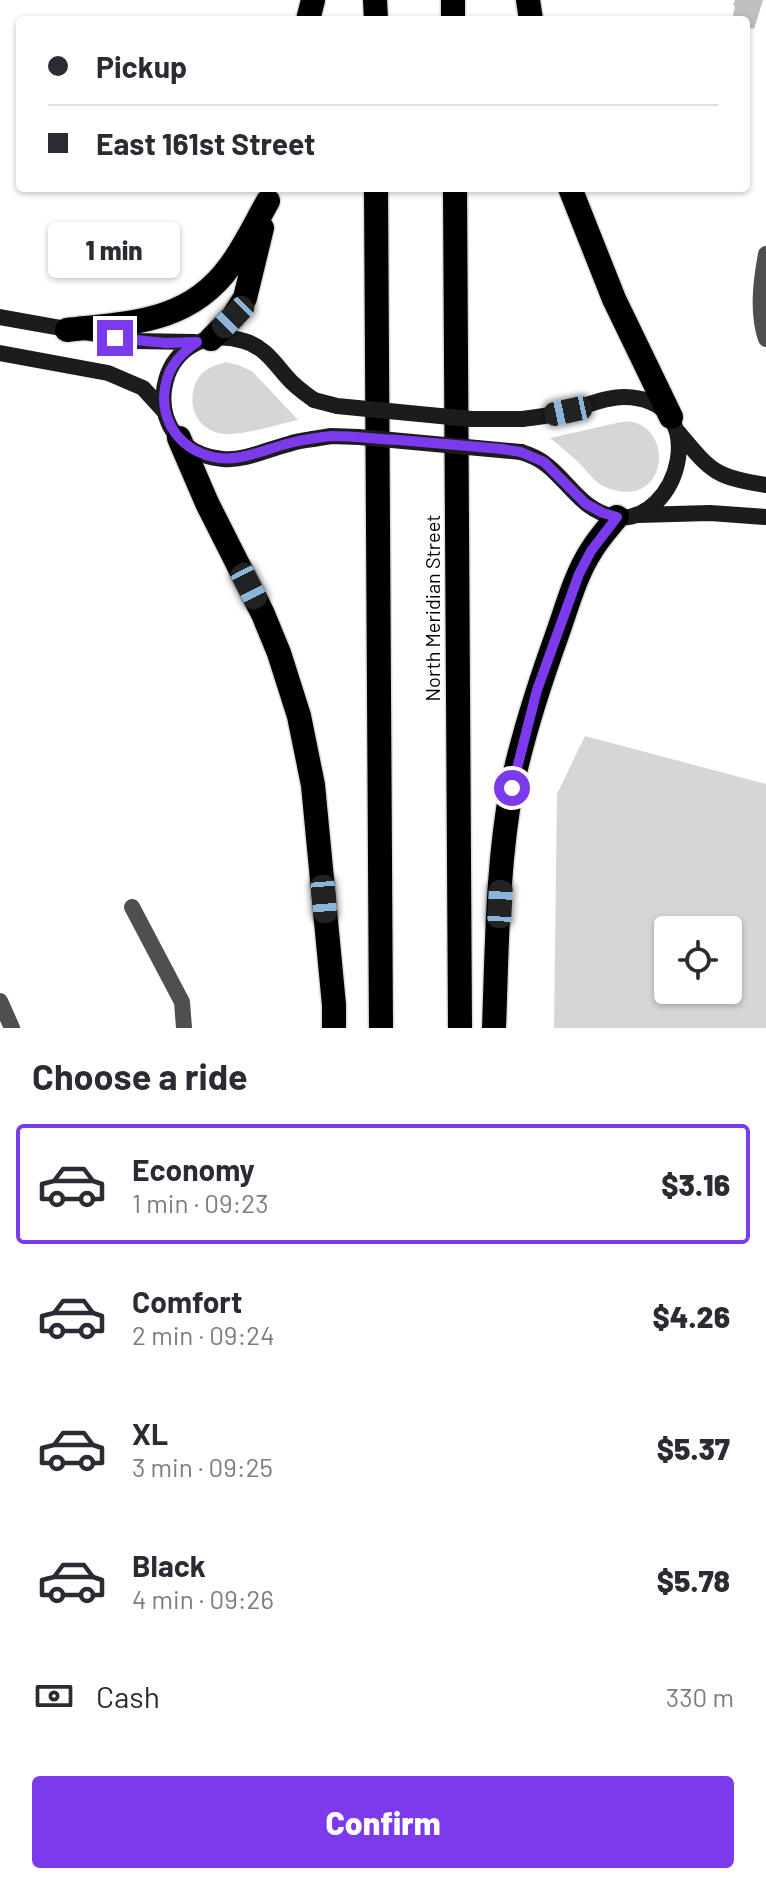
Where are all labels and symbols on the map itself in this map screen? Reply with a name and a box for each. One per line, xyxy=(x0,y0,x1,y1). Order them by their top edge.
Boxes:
callout: 1 min xyxy=(49,222,181,278)
car xyxy=(208,292,258,342)
route end xyxy=(97,320,133,356)
car xyxy=(542,394,594,428)
street label: North Meridian Street xyxy=(420,515,444,702)
car xyxy=(227,559,271,613)
route start xyxy=(494,770,530,806)
car xyxy=(310,874,338,924)
car xyxy=(487,879,513,929)

